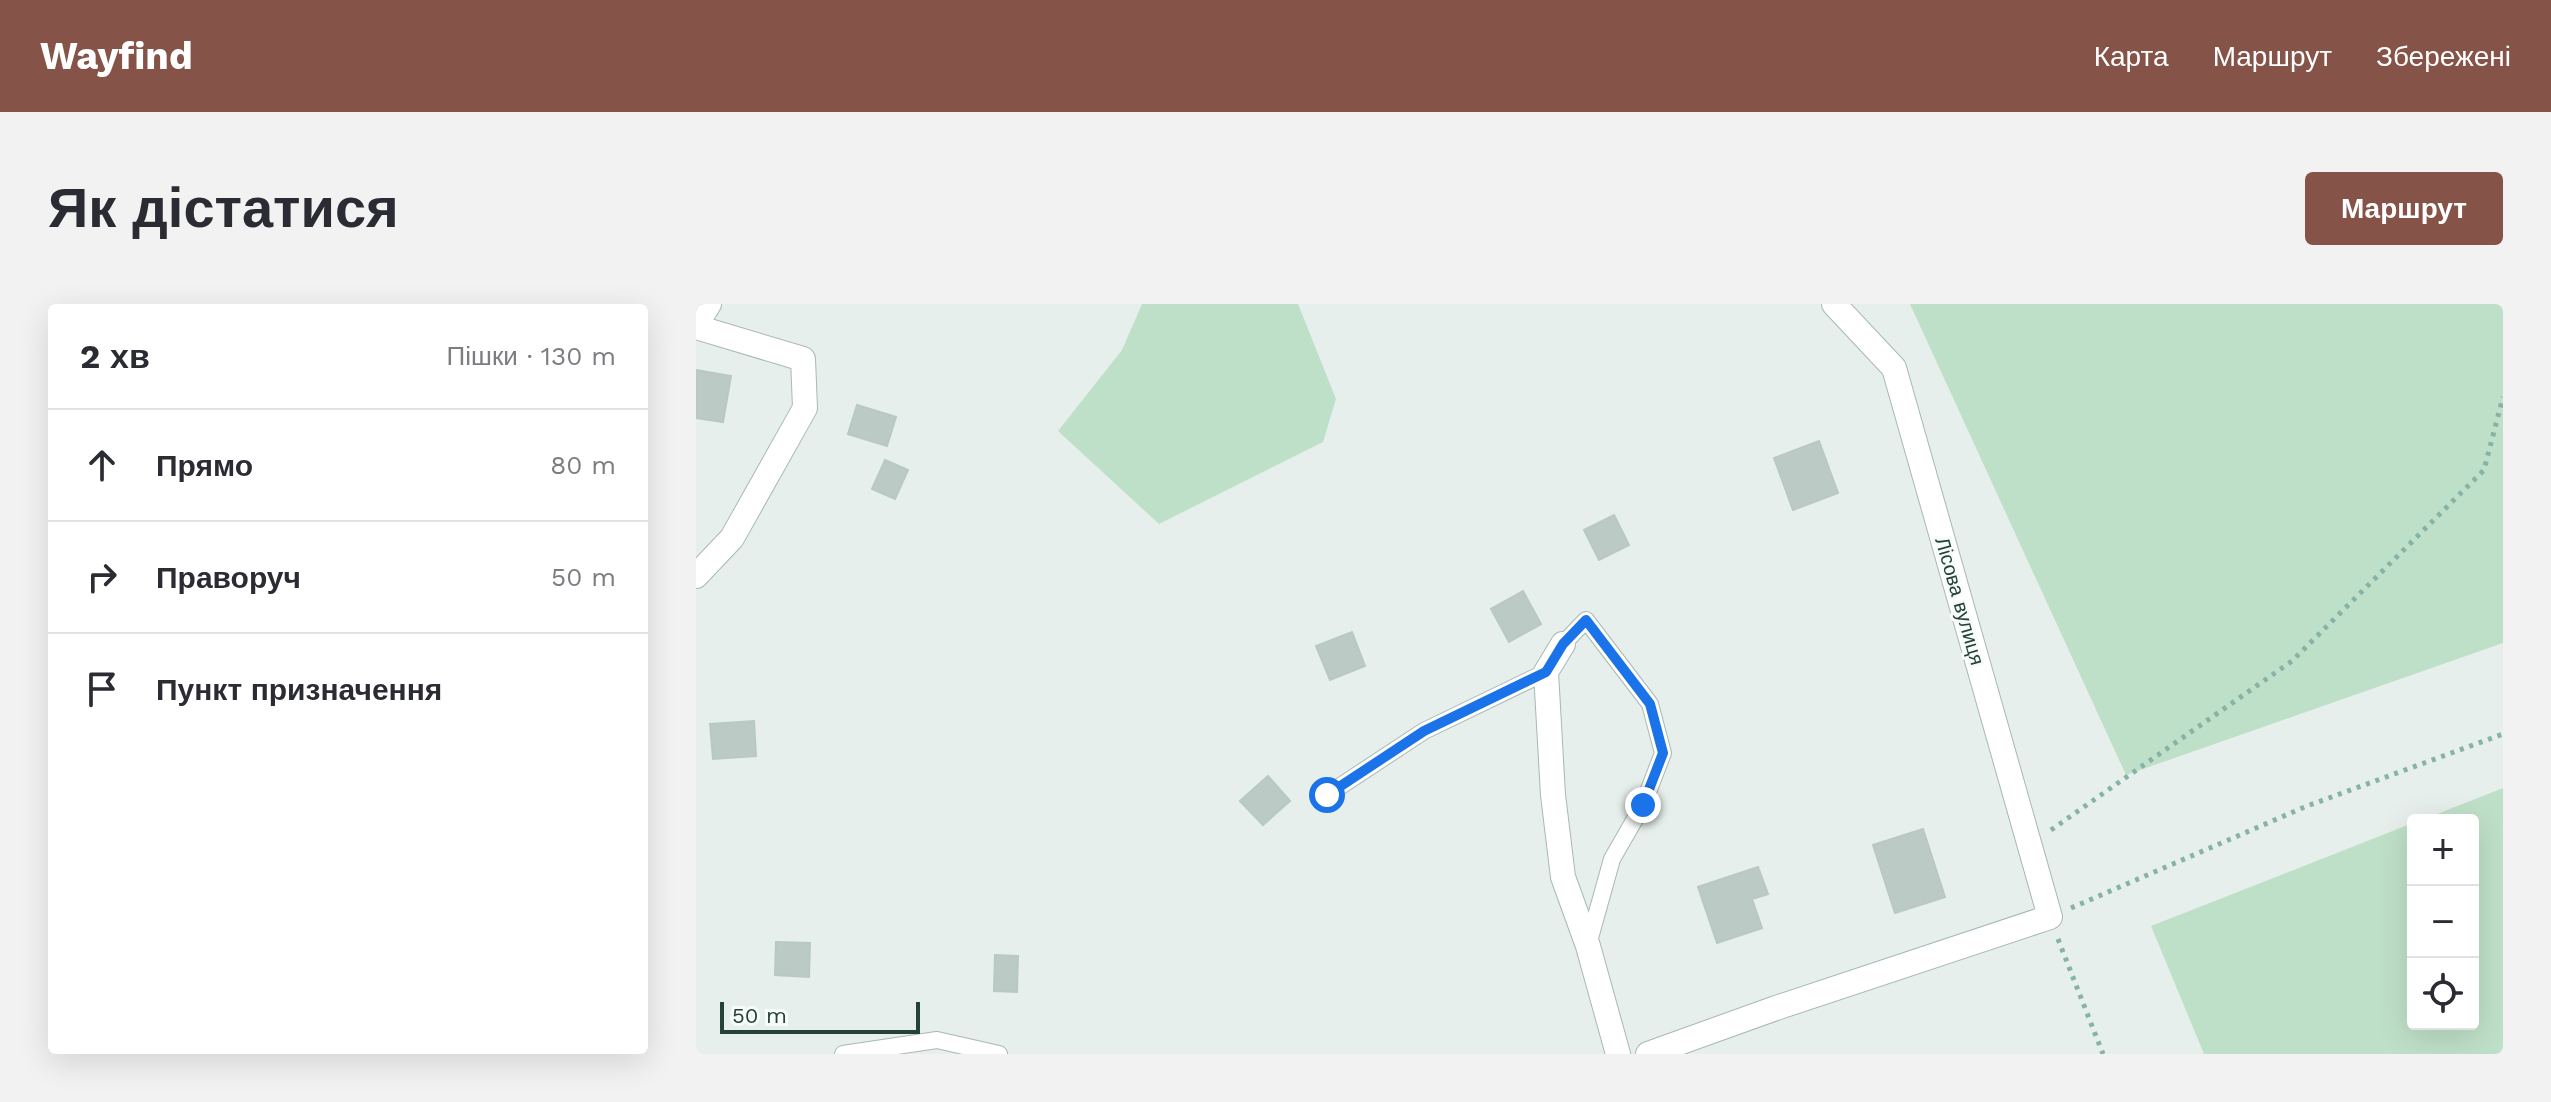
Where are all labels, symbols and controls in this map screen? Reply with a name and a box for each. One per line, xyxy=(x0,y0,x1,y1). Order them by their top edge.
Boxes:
text: Wayfind xyxy=(40,34,193,78)
text: Карта xyxy=(2094,40,2169,73)
text: Маршрут xyxy=(2213,40,2332,73)
text: Збережені xyxy=(2376,40,2511,73)
button: Маршрут xyxy=(2305,172,2503,245)
text: Як дістатися xyxy=(48,175,399,241)
text: 2 хв xyxy=(80,336,150,376)
text: Пішки · 130 m xyxy=(447,341,616,371)
icon: ahead xyxy=(80,443,124,487)
text: Прямо xyxy=(156,448,253,483)
text: 80 m xyxy=(550,450,616,480)
street label: Лісова вулиця xyxy=(1930,534,1990,668)
icon: right xyxy=(80,555,124,599)
text: Праворуч xyxy=(156,560,301,595)
text: 50 m xyxy=(551,562,616,592)
icon: arrive xyxy=(80,667,124,711)
text: Пункт призначення xyxy=(156,672,442,707)
route start xyxy=(1309,777,1345,813)
route end xyxy=(1625,787,1661,823)
map controls xyxy=(2407,814,2479,1030)
button: + xyxy=(2407,814,2479,886)
button: − xyxy=(2407,886,2479,958)
button: locate xyxy=(2407,958,2479,1030)
scale bar xyxy=(720,998,920,1034)
text: 50 m xyxy=(732,1003,787,1028)

